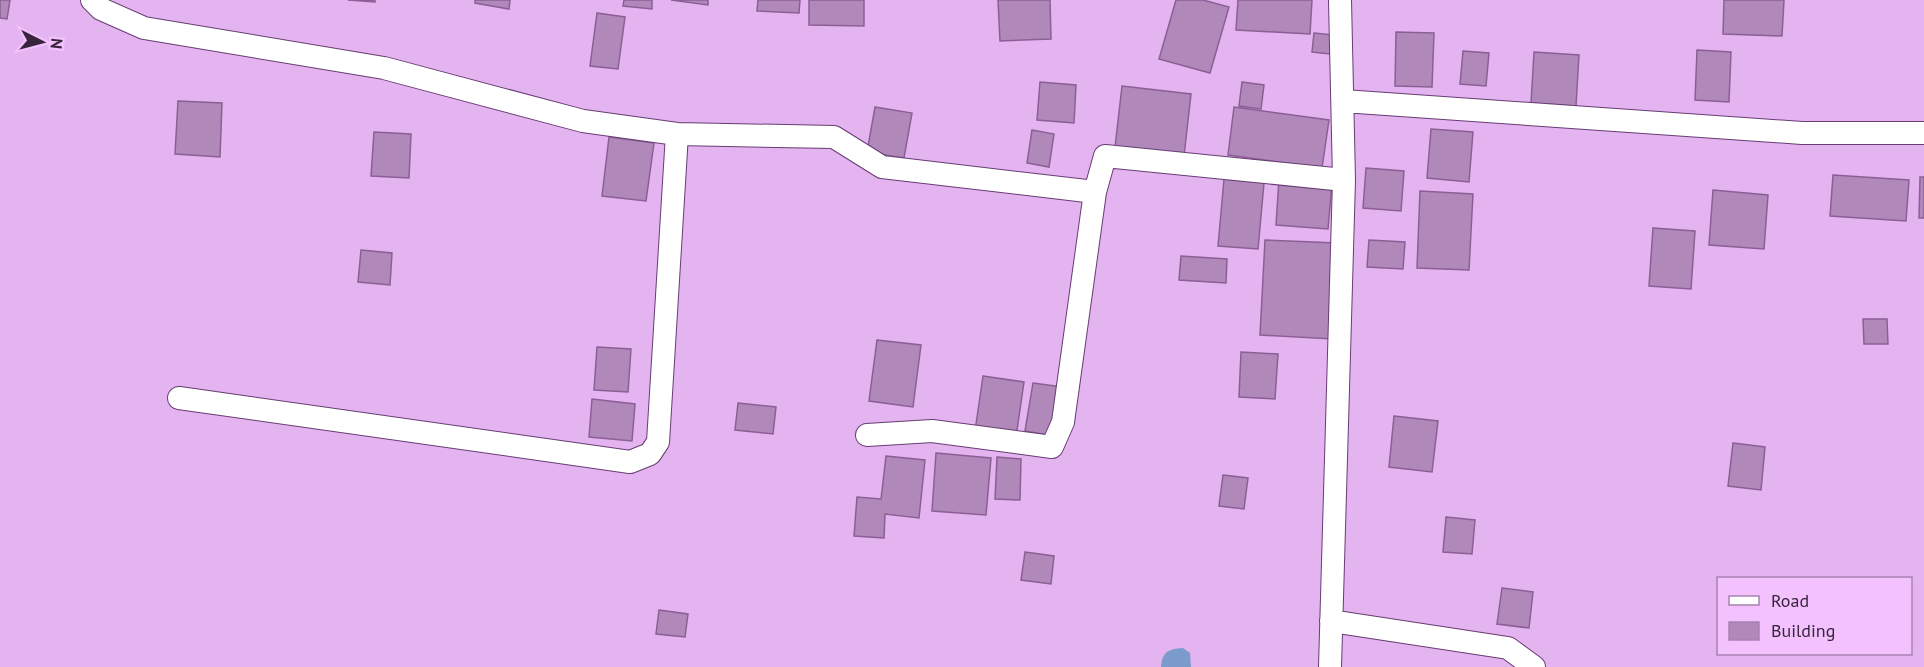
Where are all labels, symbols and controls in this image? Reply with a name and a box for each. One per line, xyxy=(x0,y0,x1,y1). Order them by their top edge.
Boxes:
north arrow xyxy=(12,12,72,72)
text: N xyxy=(46,37,67,50)
legend xyxy=(1717,577,1912,655)
text: Road xyxy=(1771,589,1809,612)
text: Building xyxy=(1771,619,1835,642)

